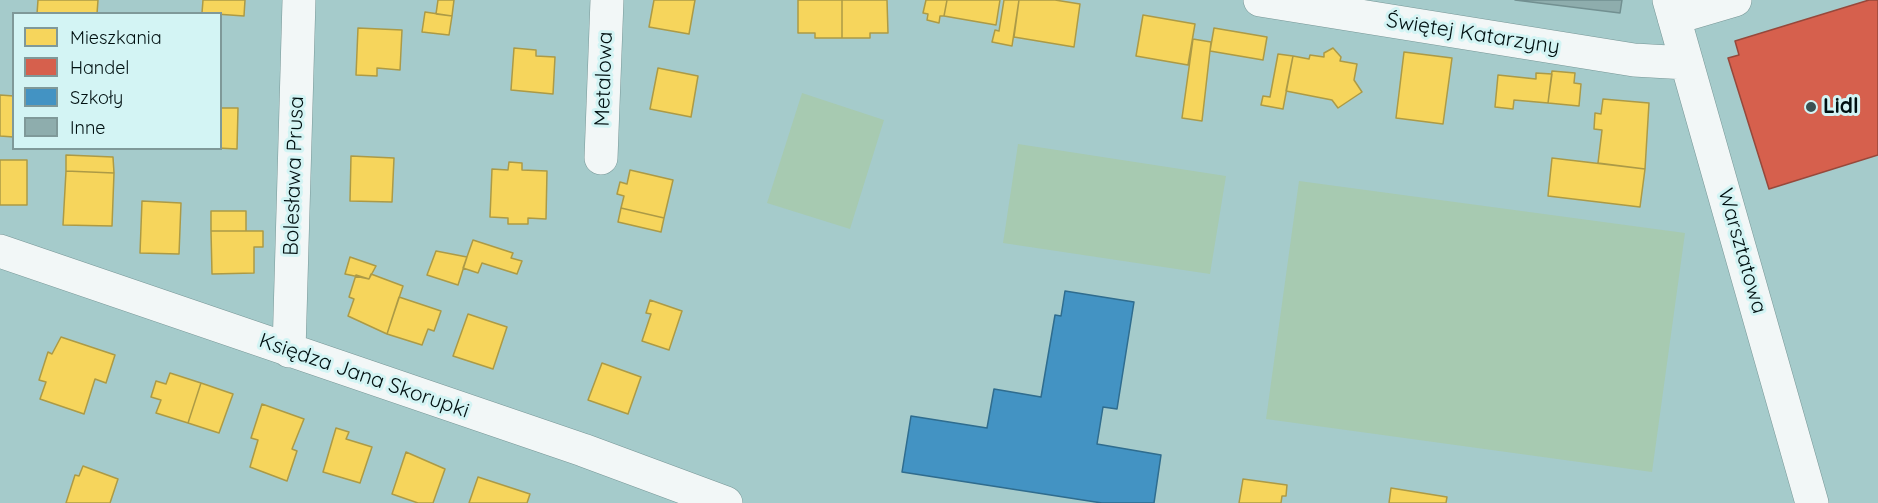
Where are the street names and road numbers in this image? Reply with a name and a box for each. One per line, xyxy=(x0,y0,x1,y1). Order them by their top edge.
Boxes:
street label: Świętej Katarzyny xyxy=(1385,8,1561,60)
street label: Metalowa xyxy=(590,31,618,127)
street label: Bolesława Prusa xyxy=(279,96,309,256)
street label: Warsztatowa xyxy=(1712,186,1772,316)
street label: Księdza Jana Skorupki xyxy=(256,328,472,424)

